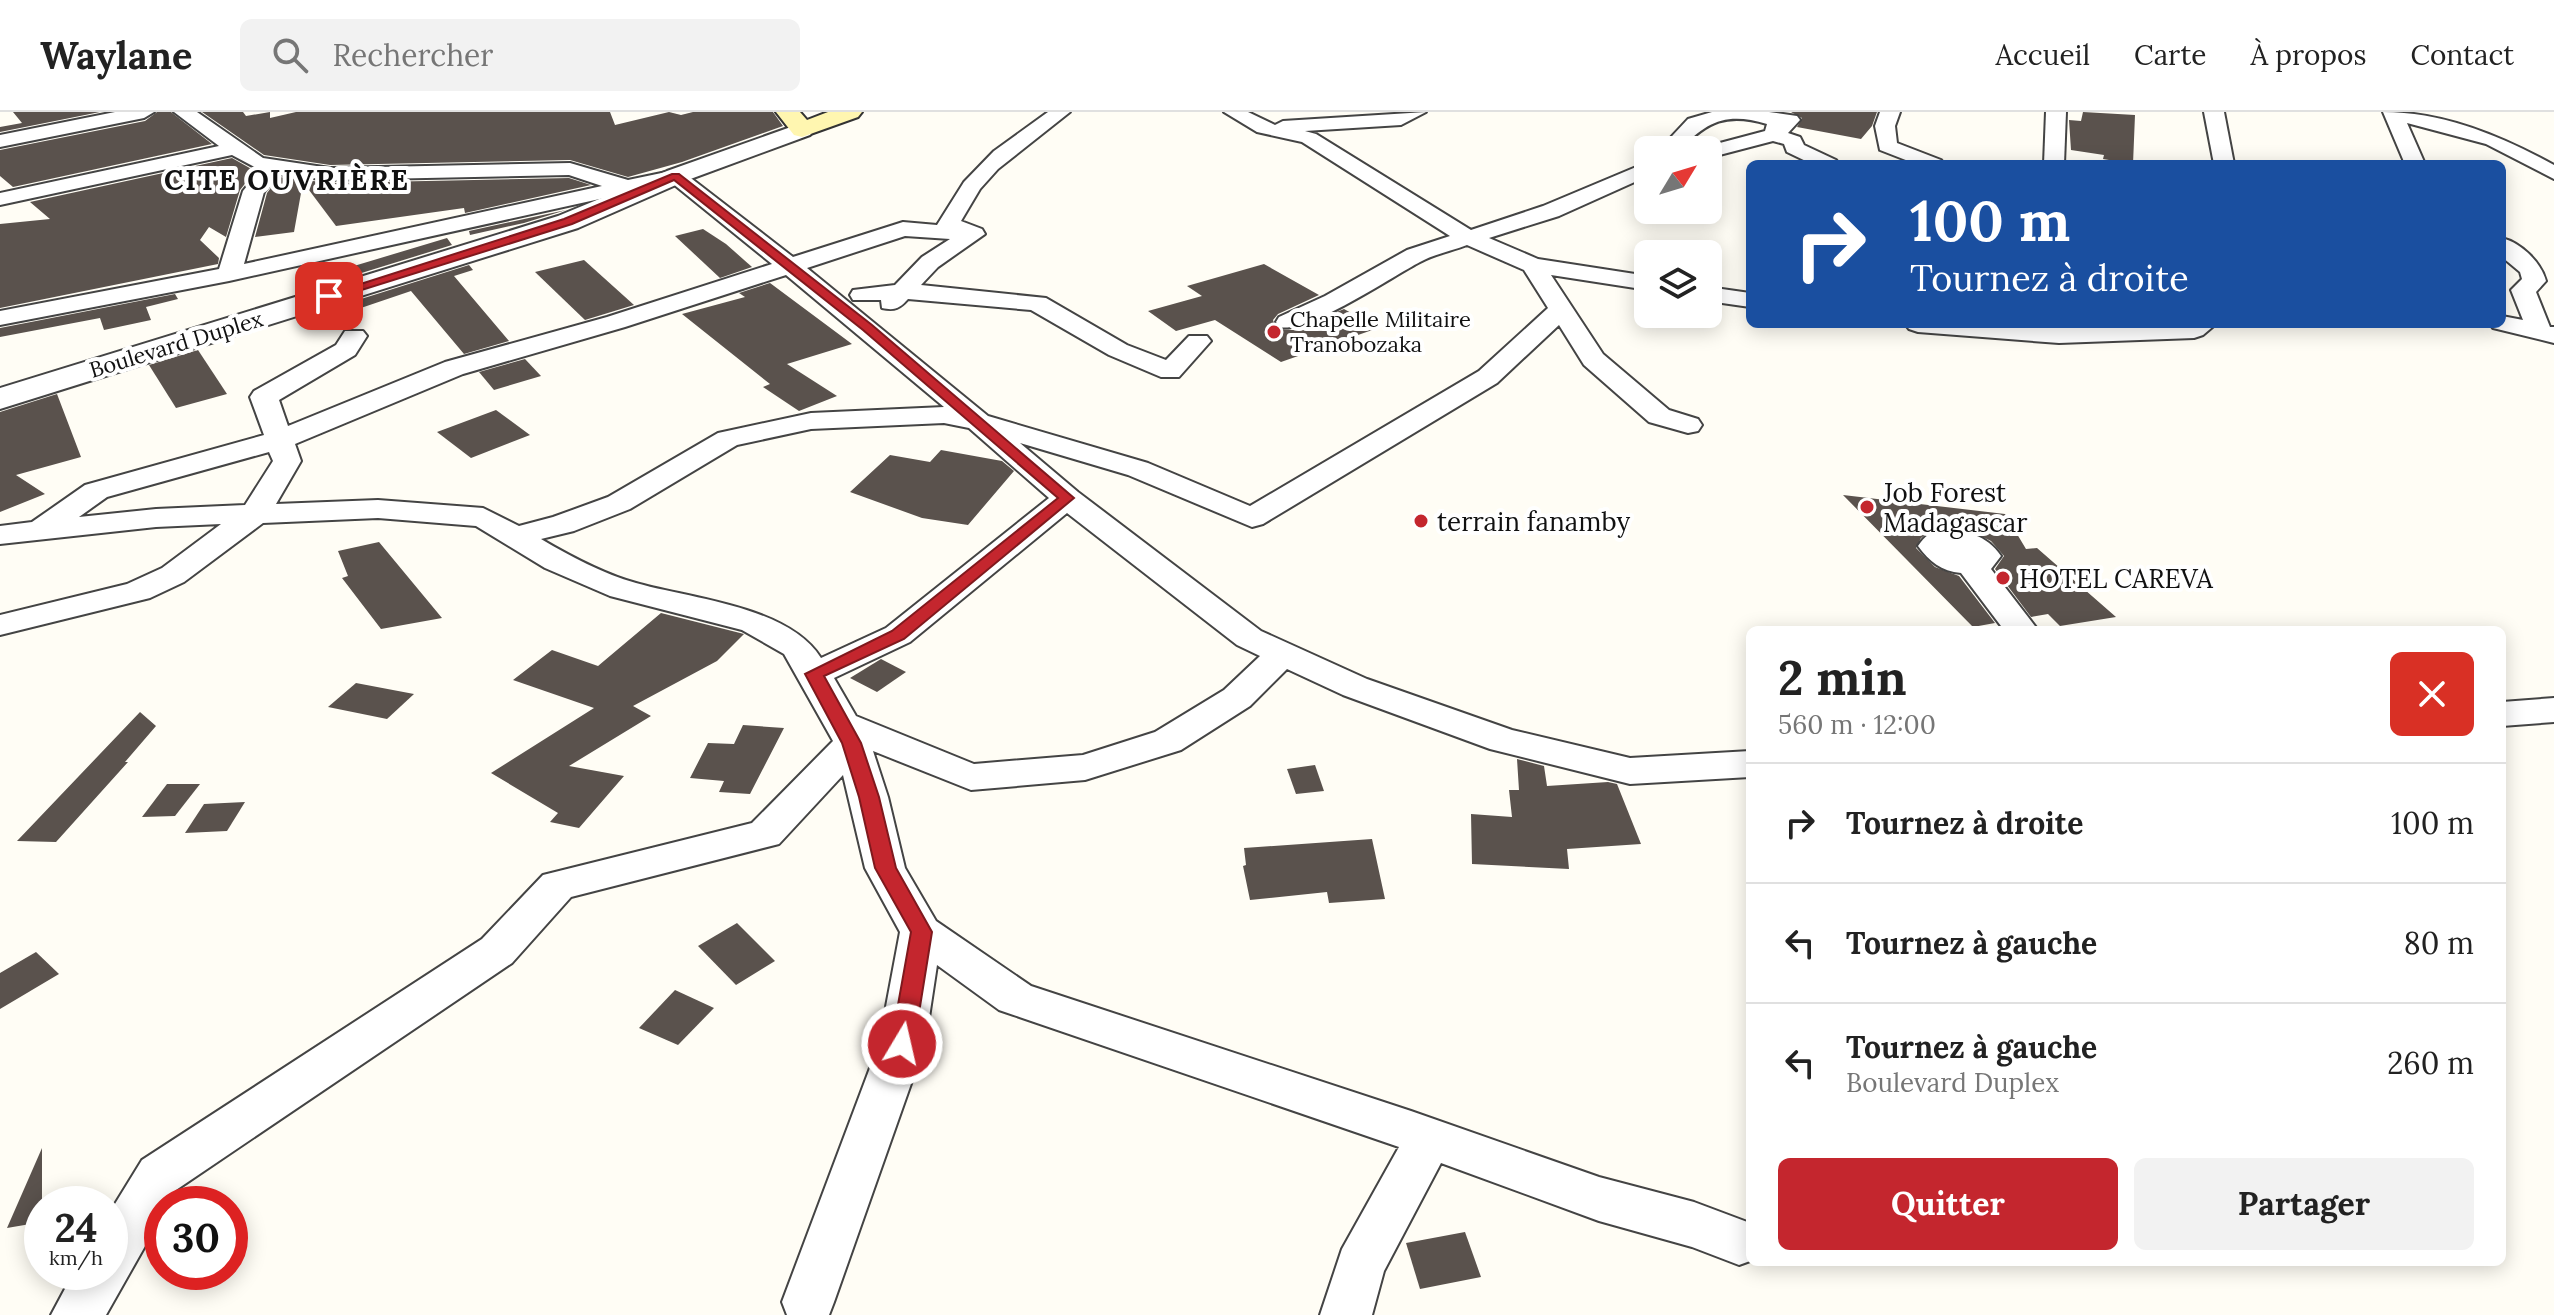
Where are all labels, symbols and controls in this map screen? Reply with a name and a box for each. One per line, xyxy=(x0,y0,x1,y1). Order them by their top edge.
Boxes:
search box xyxy=(240,19,800,91)
text: Waylane xyxy=(40,31,192,79)
icon: search xyxy=(268,33,312,77)
text: Rechercher xyxy=(332,36,493,74)
text: Accueil xyxy=(1996,37,2090,73)
text: Carte xyxy=(2134,37,2206,73)
text: À propos xyxy=(2250,37,2366,73)
text: Contact xyxy=(2410,37,2514,73)
north arrow xyxy=(1634,136,1722,224)
map controls xyxy=(1634,136,1722,328)
district label: CITE OUVRIÈRE xyxy=(164,162,410,198)
text: 100 m xyxy=(1910,185,2070,256)
icon: right xyxy=(1778,192,1882,296)
button: layers xyxy=(1634,240,1722,328)
text: Tournez à droite xyxy=(1910,255,2189,301)
pin xyxy=(295,262,363,330)
icon: arrive xyxy=(307,274,351,318)
street label: Boulevard Duplex xyxy=(86,304,267,384)
place label: Chapelle Militaire Tranobozaka xyxy=(1290,305,1471,358)
marker: Chapelle Militaire Tranobozaka xyxy=(1265,323,1283,341)
place label: Job Forest Madagascar xyxy=(1882,476,2028,539)
marker: Job Forest Madagascar xyxy=(1858,498,1876,516)
place label: terrain fanamby xyxy=(1437,505,1630,538)
marker: terrain fanamby xyxy=(1412,512,1430,530)
place label: HOTEL CAREVA xyxy=(2019,562,2214,595)
marker: HOTEL CAREVA xyxy=(1994,569,2012,587)
text: 2 min xyxy=(1778,647,1907,708)
button: close xyxy=(2390,652,2474,736)
text: 560 m · 12:00 xyxy=(1778,708,1936,741)
icon: right xyxy=(1778,801,1822,845)
text: Tournez à droite xyxy=(1846,804,2083,842)
text: 100 m xyxy=(2391,804,2474,842)
icon: left xyxy=(1778,921,1822,965)
text: Tournez à gauche xyxy=(1846,924,2097,962)
text: 80 m xyxy=(2404,924,2474,962)
position arrow xyxy=(860,1002,944,1086)
text: Tournez à gauche xyxy=(1846,1028,2097,1066)
icon: left xyxy=(1778,1041,1822,1085)
text: 260 m xyxy=(2387,1044,2474,1082)
text: Boulevard Duplex xyxy=(1846,1066,2059,1099)
button: Quitter xyxy=(1778,1158,2118,1250)
button: Partager xyxy=(2134,1158,2474,1250)
speed limit sign: 30 xyxy=(144,1186,248,1290)
text: 24 xyxy=(54,1202,98,1253)
text: km/h xyxy=(49,1245,103,1270)

